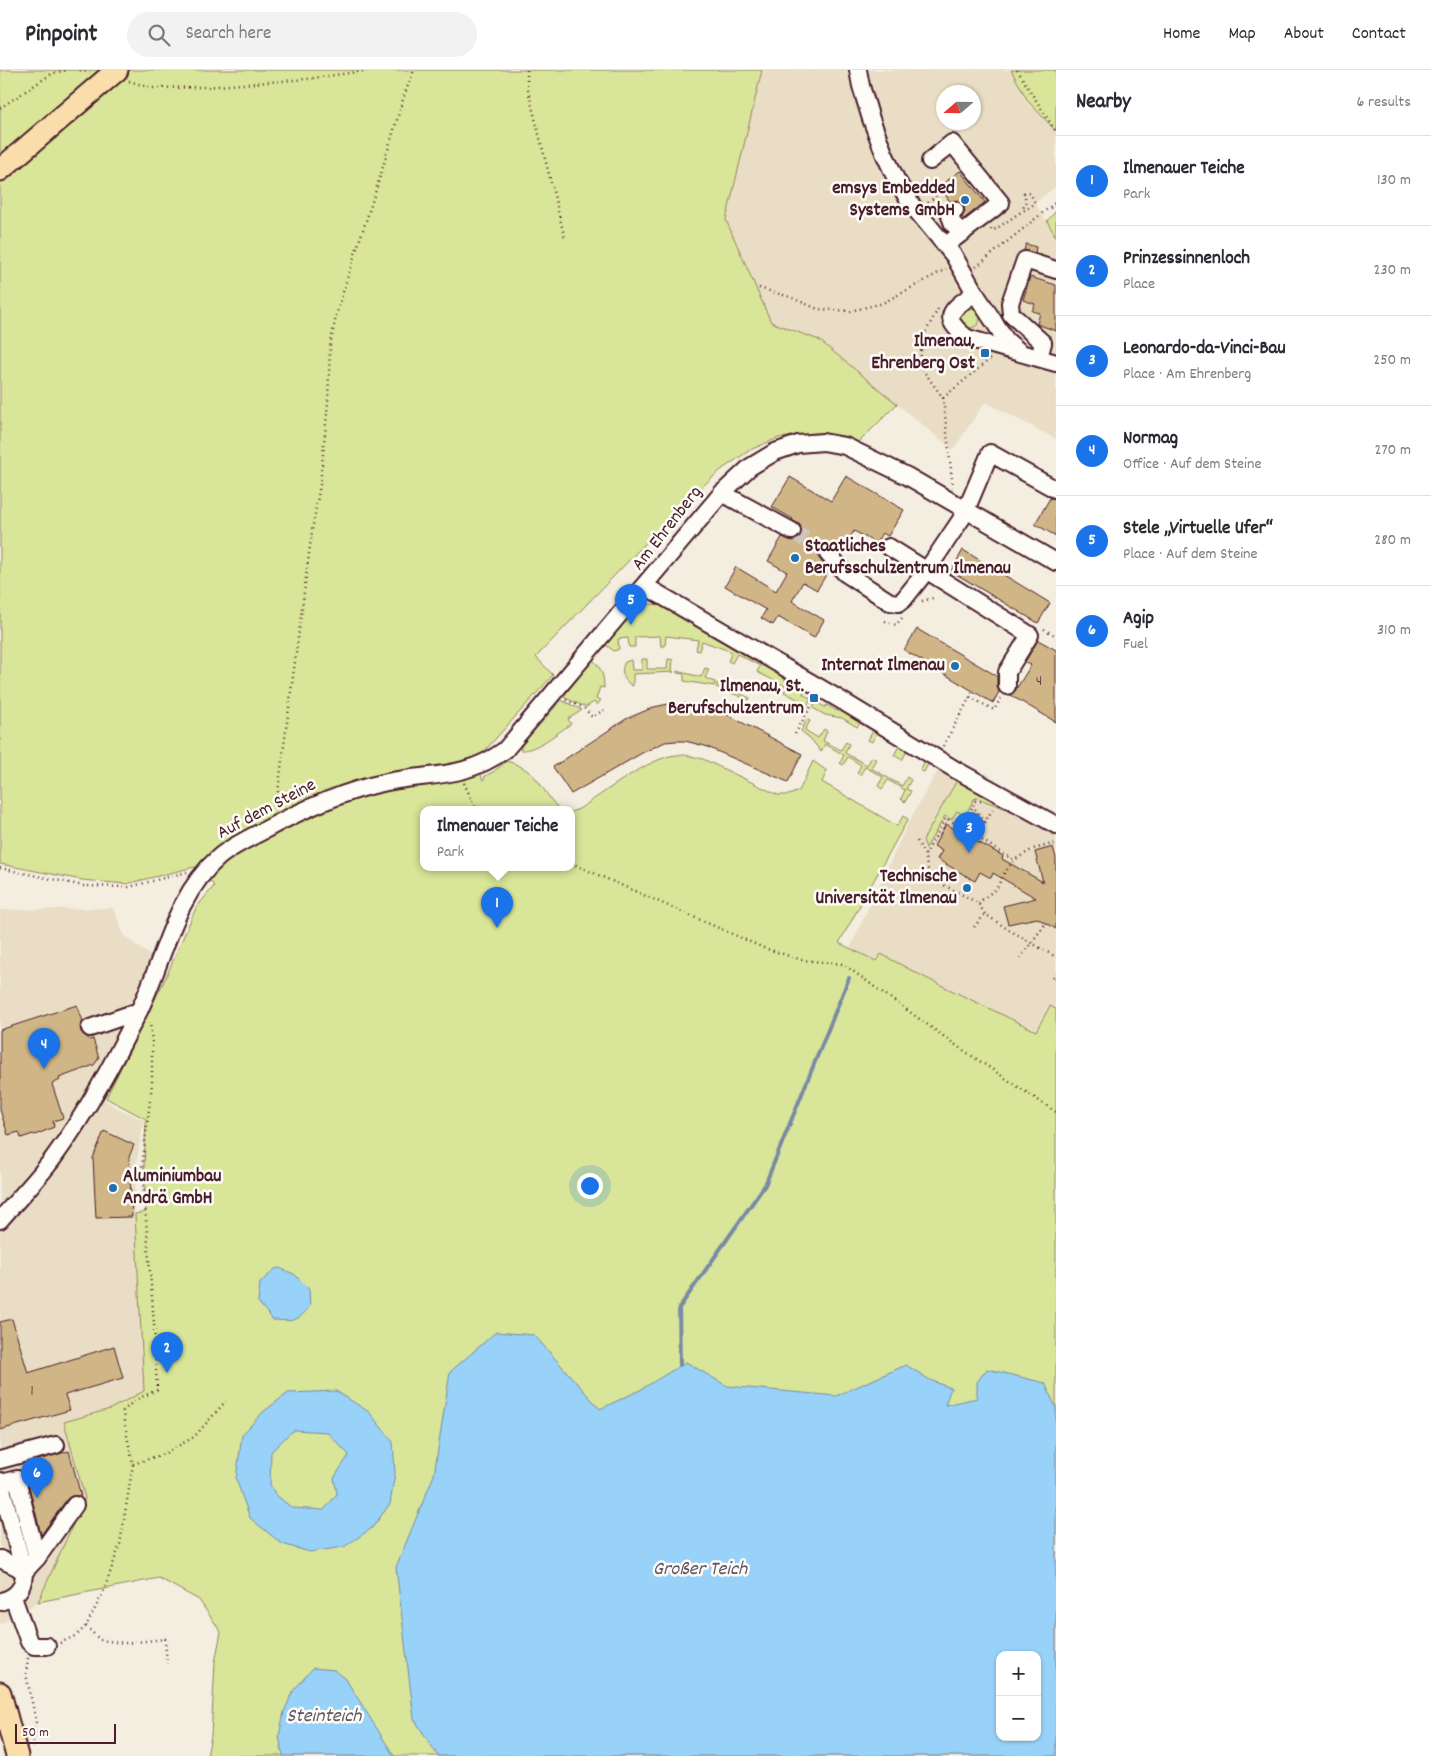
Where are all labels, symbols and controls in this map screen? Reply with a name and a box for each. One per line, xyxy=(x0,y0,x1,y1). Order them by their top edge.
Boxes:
search box xyxy=(127,12,477,57)
text: Pinpoint xyxy=(25,18,97,52)
icon: search xyxy=(145,21,173,49)
text: Search here xyxy=(185,21,271,48)
text: Home xyxy=(1163,22,1200,47)
text: Map xyxy=(1228,22,1256,47)
text: About xyxy=(1284,22,1324,47)
text: Contact xyxy=(1352,22,1406,47)
north arrow xyxy=(936,85,981,130)
text: Nearby xyxy=(1076,88,1131,118)
text: 6 results xyxy=(1356,91,1411,114)
text: Ilmenauer Teiche xyxy=(1123,156,1245,183)
text: 1 xyxy=(1090,169,1094,192)
text: 130 m xyxy=(1377,169,1411,192)
place label: emsys Embedded Systems GmbH xyxy=(832,176,955,225)
text: Park xyxy=(1123,183,1150,206)
marker: emsys Embedded Systems GmbH xyxy=(959,194,971,206)
text: Prinzessinnenloch xyxy=(1123,246,1250,273)
text: 2 xyxy=(1089,259,1096,282)
text: 230 m xyxy=(1374,259,1411,282)
text: Place xyxy=(1123,273,1155,296)
place label: Ilmenau, Ehrenberg Ost xyxy=(871,329,975,378)
text: Leonardo-da-Vinci-Bau xyxy=(1123,336,1286,363)
marker: Ilmenau, Ehrenberg Ost xyxy=(979,347,991,359)
text: 3 xyxy=(1088,349,1096,372)
text: 250 m xyxy=(1373,349,1411,372)
text: Place · Am Ehrenberg xyxy=(1123,363,1251,386)
text: Normag xyxy=(1123,426,1178,453)
text: 4 xyxy=(1089,439,1095,462)
text: 270 m xyxy=(1375,439,1411,462)
text: Office · Auf dem Steine xyxy=(1123,453,1261,476)
street label: Am Ehrenberg xyxy=(626,481,710,577)
text: Stele „Virtuelle Ufer“ xyxy=(1123,516,1273,543)
text: 5 xyxy=(1088,529,1096,552)
text: 280 m xyxy=(1374,529,1411,552)
place label: Staatliches Berufsschulzentrum Ilmenau xyxy=(805,534,1011,583)
text: Place · Auf dem Steine xyxy=(1123,543,1258,566)
marker: Staatliches Berufsschulzentrum Ilmenau xyxy=(789,552,801,564)
pin: 5 xyxy=(615,584,647,625)
text: Agip xyxy=(1123,606,1154,633)
text: 6 xyxy=(1088,619,1096,642)
text: 310 m xyxy=(1377,619,1411,642)
text: Fuel xyxy=(1123,633,1148,656)
place label: Internat Ilmenau xyxy=(821,653,945,680)
marker: Internat Ilmenau xyxy=(949,660,961,672)
house number: 4 xyxy=(1036,670,1042,693)
place label: Ilmenau, St. Berufschulzentrum xyxy=(668,674,804,723)
marker: Ilmenau, St. Berufschulzentrum xyxy=(808,692,820,704)
street label: Auf dem Steine xyxy=(213,773,321,847)
popup xyxy=(420,806,575,871)
pin: 3 xyxy=(953,812,985,853)
text: Ilmenauer Teiche xyxy=(437,814,558,841)
text: Park xyxy=(437,841,464,864)
place label: Technische Universität Ilmenau xyxy=(815,864,957,913)
marker: Technische Universität Ilmenau xyxy=(961,882,973,894)
pin: 1 xyxy=(481,887,513,928)
pin: 4 xyxy=(28,1028,60,1069)
place label: Aluminiumbau Andrä GmbH xyxy=(123,1164,221,1213)
your location xyxy=(577,1173,603,1199)
marker: Aluminiumbau Andrä GmbH xyxy=(107,1182,119,1194)
pin: 2 xyxy=(151,1332,183,1373)
house number: 1 xyxy=(30,1380,34,1403)
pin: 6 xyxy=(21,1457,53,1498)
water label: Großer Teich xyxy=(653,1556,748,1584)
map controls xyxy=(996,1651,1041,1741)
button: + xyxy=(996,1651,1041,1696)
button: − xyxy=(996,1696,1041,1741)
water label: Steinteich xyxy=(287,1703,362,1731)
scale bar xyxy=(15,1721,116,1744)
text: 50 m xyxy=(22,1723,49,1743)

